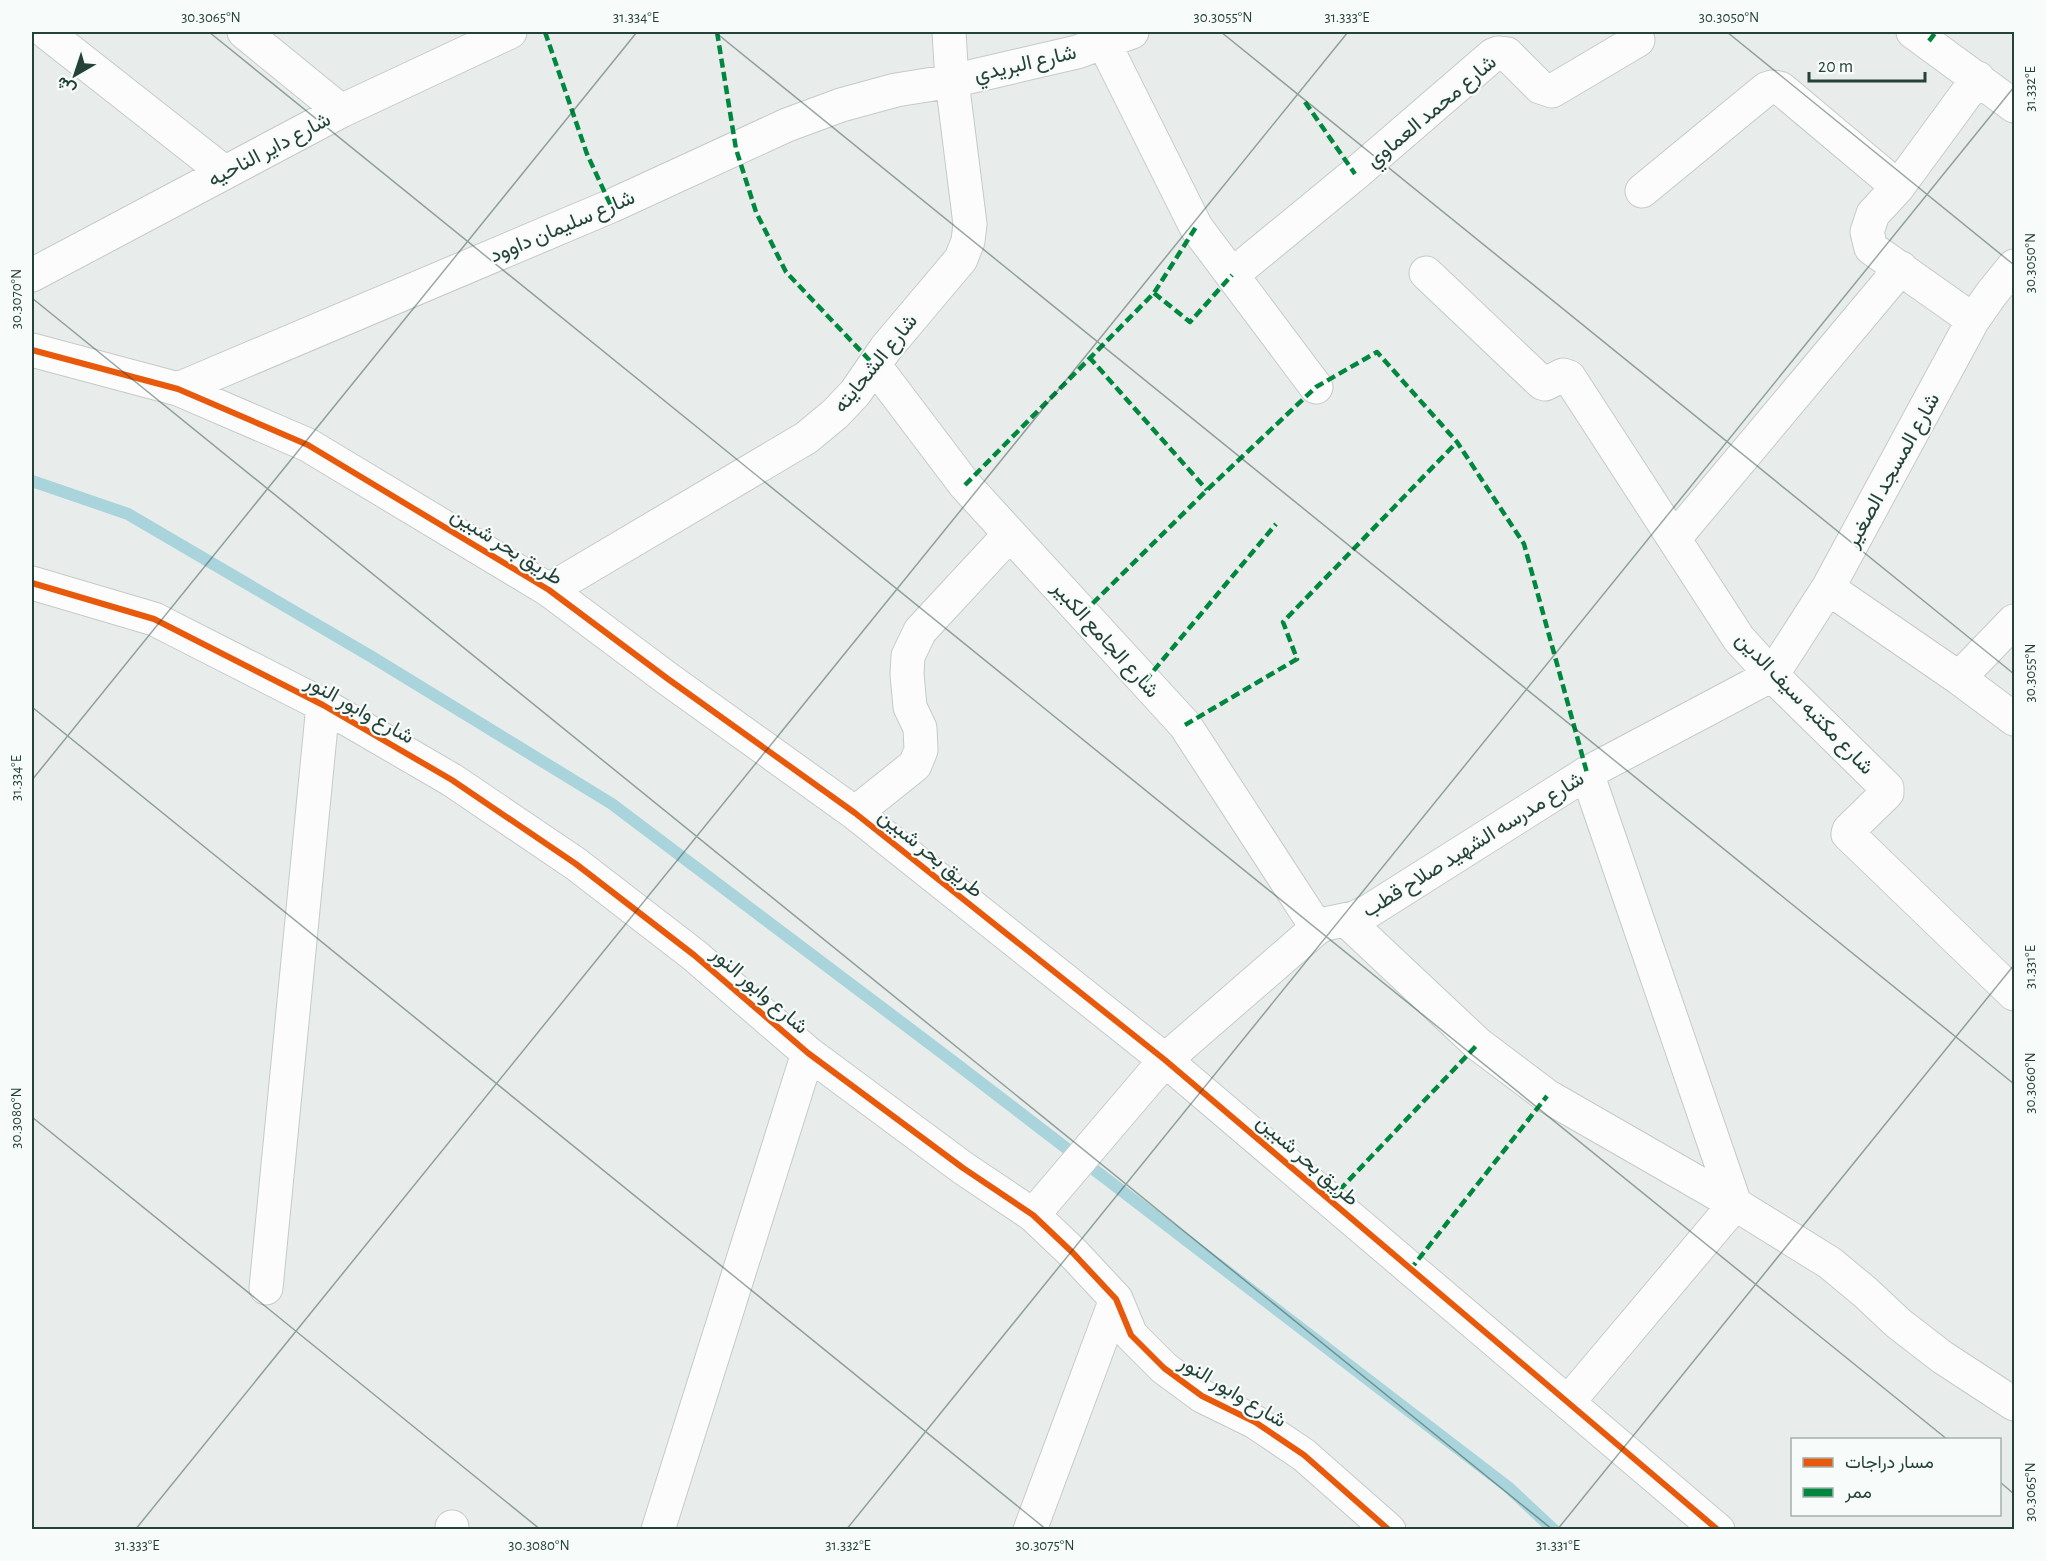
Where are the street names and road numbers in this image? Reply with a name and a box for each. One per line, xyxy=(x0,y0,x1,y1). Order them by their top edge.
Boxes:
street label: شارع البريدي xyxy=(972,41,1080,91)
street label: شارع محمد العماوي xyxy=(1362,51,1504,176)
street label: شارع داير الناحيه xyxy=(204,108,335,193)
street label: شارع سليمان داوود xyxy=(487,186,639,269)
street label: شارع الشحايته xyxy=(830,310,924,418)
street label: شارع المسجد الصغير xyxy=(1841,390,1946,553)
street label: طريق بحر شبين xyxy=(446,504,566,591)
street label: شارع الجامع الكبير xyxy=(1045,576,1163,704)
street label: شارع مكتبه سيف الدين xyxy=(1729,628,1878,781)
street label: شارع وابور النور xyxy=(300,671,418,750)
street label: شارع مدرسه الشهيد صلاح قطب xyxy=(1359,767,1589,924)
street label: طريق بحر شبين xyxy=(873,805,987,903)
street label: شارع وابور النور xyxy=(705,942,812,1040)
street label: طريق بحر شبين xyxy=(1251,1111,1363,1212)
street label: شارع وابور النور xyxy=(1173,1351,1290,1434)

